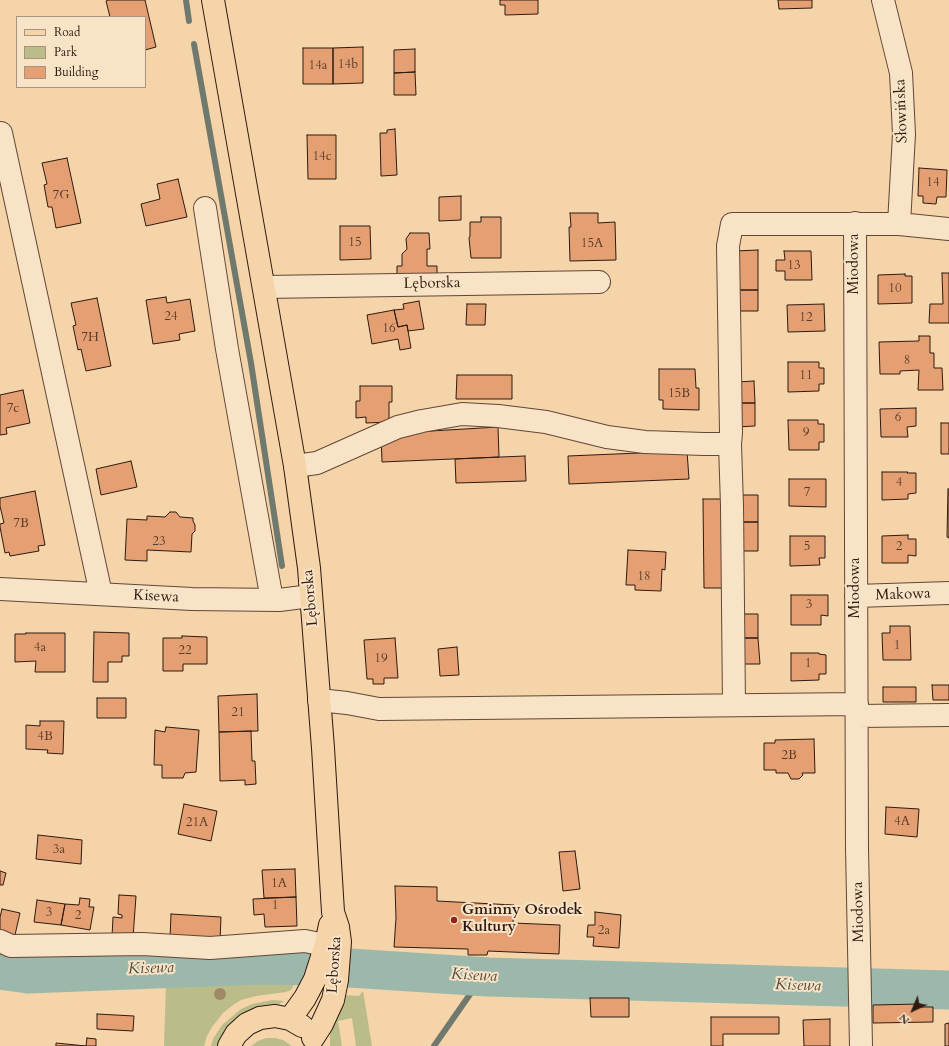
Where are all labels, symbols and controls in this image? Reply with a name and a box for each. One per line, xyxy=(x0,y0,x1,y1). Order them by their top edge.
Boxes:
legend xyxy=(16,16,146,88)
text: Road xyxy=(54,24,80,40)
text: Park xyxy=(54,44,77,60)
house number: 14b xyxy=(338,57,358,73)
house number: 14a xyxy=(309,58,327,74)
text: Building xyxy=(54,64,98,80)
street label: Słowińska xyxy=(892,79,912,143)
house number: 14c xyxy=(312,149,332,165)
house number: 14 xyxy=(926,175,940,191)
house number: 7G xyxy=(53,188,69,204)
street label: Miodowa xyxy=(846,233,864,295)
house number: 15 xyxy=(348,235,362,251)
house number: 15A xyxy=(581,236,603,252)
house number: 13 xyxy=(787,258,801,274)
street label: Lęborska xyxy=(403,275,461,293)
house number: 10 xyxy=(888,281,902,297)
house number: 24 xyxy=(164,309,178,325)
house number: 12 xyxy=(799,310,813,326)
house number: 16 xyxy=(382,321,396,337)
house number: 7H xyxy=(81,330,99,346)
house number: 8 xyxy=(904,353,910,369)
house number: 11 xyxy=(799,368,813,384)
house number: 15B xyxy=(668,386,690,402)
house number: 7c xyxy=(7,401,19,417)
house number: 6 xyxy=(895,410,901,426)
house number: 9 xyxy=(803,425,809,441)
house number: 4 xyxy=(896,475,902,491)
house number: 7 xyxy=(804,485,810,501)
house number: 7B xyxy=(13,516,29,532)
house number: 23 xyxy=(152,534,166,550)
house number: 5 xyxy=(804,539,810,555)
house number: 2 xyxy=(896,539,902,555)
street label: Miodowa xyxy=(847,557,865,619)
street label: Lęborska xyxy=(300,569,322,627)
house number: 18 xyxy=(637,569,651,585)
street label: Makowa xyxy=(875,585,931,605)
street label: Kisewa xyxy=(133,587,179,607)
house number: 3 xyxy=(806,597,812,613)
house number: 1 xyxy=(894,638,900,654)
house number: 4a xyxy=(34,640,46,656)
house number: 22 xyxy=(178,643,192,659)
house number: 19 xyxy=(374,651,388,667)
house number: 1 xyxy=(805,656,811,672)
house number: 21 xyxy=(231,705,245,721)
house number: 4B xyxy=(37,729,53,745)
house number: 2B xyxy=(781,748,797,764)
house number: 4A xyxy=(894,814,910,830)
house number: 21A xyxy=(186,815,208,831)
house number: 3a xyxy=(53,842,65,858)
house number: 1A xyxy=(271,876,287,892)
street label: Miodowa xyxy=(849,881,869,943)
house number: 1 xyxy=(272,898,278,914)
place label: Gminny Ośrodek Kultury xyxy=(462,902,583,937)
house number: 3 xyxy=(46,905,52,921)
house number: 2 xyxy=(75,908,81,924)
marker: Gminny Ośrodek Kultury xyxy=(449,915,459,925)
house number: 2a xyxy=(598,923,610,939)
street label: Lęborska xyxy=(324,936,346,994)
water label: Kisewa xyxy=(128,959,174,979)
water label: Kisewa xyxy=(450,965,498,987)
water label: Kisewa xyxy=(775,976,821,996)
north arrow xyxy=(893,990,933,1030)
text: N xyxy=(896,1010,913,1028)

